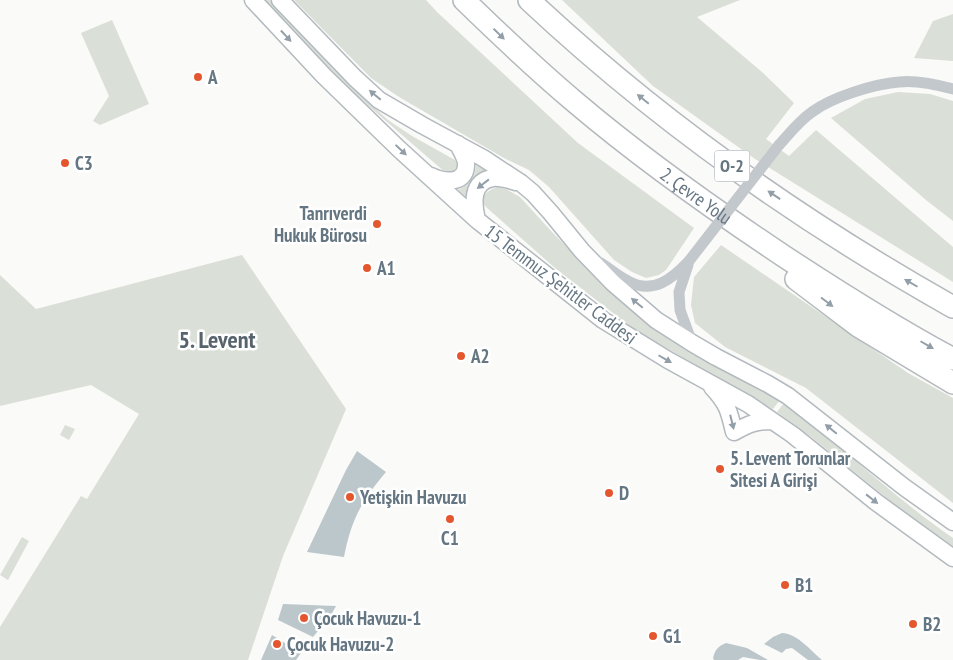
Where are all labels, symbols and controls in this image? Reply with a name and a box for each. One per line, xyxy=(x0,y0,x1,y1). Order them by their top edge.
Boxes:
one-way arrow xyxy=(493,28,505,40)
one-way arrow xyxy=(280,29,292,41)
place label: A xyxy=(207,65,218,89)
marker: A xyxy=(192,71,204,83)
one-way arrow xyxy=(369,90,382,101)
one-way arrow xyxy=(637,94,650,105)
one-way arrow xyxy=(394,145,407,156)
road number: O-2 xyxy=(714,150,750,182)
place label: C3 xyxy=(75,151,93,175)
marker: C3 xyxy=(59,157,71,169)
street label: 2. Çevre Yolu xyxy=(656,162,737,229)
one-way arrow xyxy=(477,179,490,190)
one-way arrow xyxy=(767,191,780,200)
place label: Tanrıverdi Hukuk Bürosu xyxy=(274,201,367,247)
marker: Tanrıverdi Hukuk Bürosu xyxy=(371,218,383,230)
street label: 15 Temmuz Şehitler Caddesi xyxy=(480,219,642,349)
place label: A1 xyxy=(376,256,396,280)
marker: A1 xyxy=(361,262,373,274)
one-way arrow xyxy=(904,278,917,287)
one-way arrow xyxy=(631,297,643,309)
one-way arrow xyxy=(820,297,833,308)
district label: 5. Levent xyxy=(178,324,256,355)
one-way arrow xyxy=(920,340,933,349)
place label: A2 xyxy=(470,344,490,368)
marker: A2 xyxy=(455,350,467,362)
one-way arrow xyxy=(659,354,672,363)
one-way arrow xyxy=(728,415,736,430)
one-way arrow xyxy=(825,424,838,435)
place label: 5. Levent Torunlar Sitesi A Girişi xyxy=(730,446,851,492)
marker: 5. Levent Torunlar Sitesi A Girişi xyxy=(714,463,726,475)
place label: D xyxy=(619,481,629,505)
place label: Yetişkin Havuzu xyxy=(359,485,467,509)
marker: D xyxy=(603,487,615,499)
marker: Yetişkin Havuzu xyxy=(344,491,356,503)
one-way arrow xyxy=(865,493,878,504)
marker: C1 xyxy=(444,513,456,525)
place label: C1 xyxy=(441,526,459,550)
place label: B1 xyxy=(795,573,813,597)
marker: B1 xyxy=(779,579,791,591)
place label: Çocuk Havuzu-1 xyxy=(314,606,421,630)
marker: Çocuk Havuzu-1 xyxy=(298,612,310,624)
place label: B2 xyxy=(923,612,941,636)
marker: B2 xyxy=(907,618,919,630)
place label: G1 xyxy=(663,624,682,648)
marker: G1 xyxy=(647,630,659,642)
place label: Çocuk Havuzu-2 xyxy=(287,632,394,656)
marker: Çocuk Havuzu-2 xyxy=(271,638,283,650)

